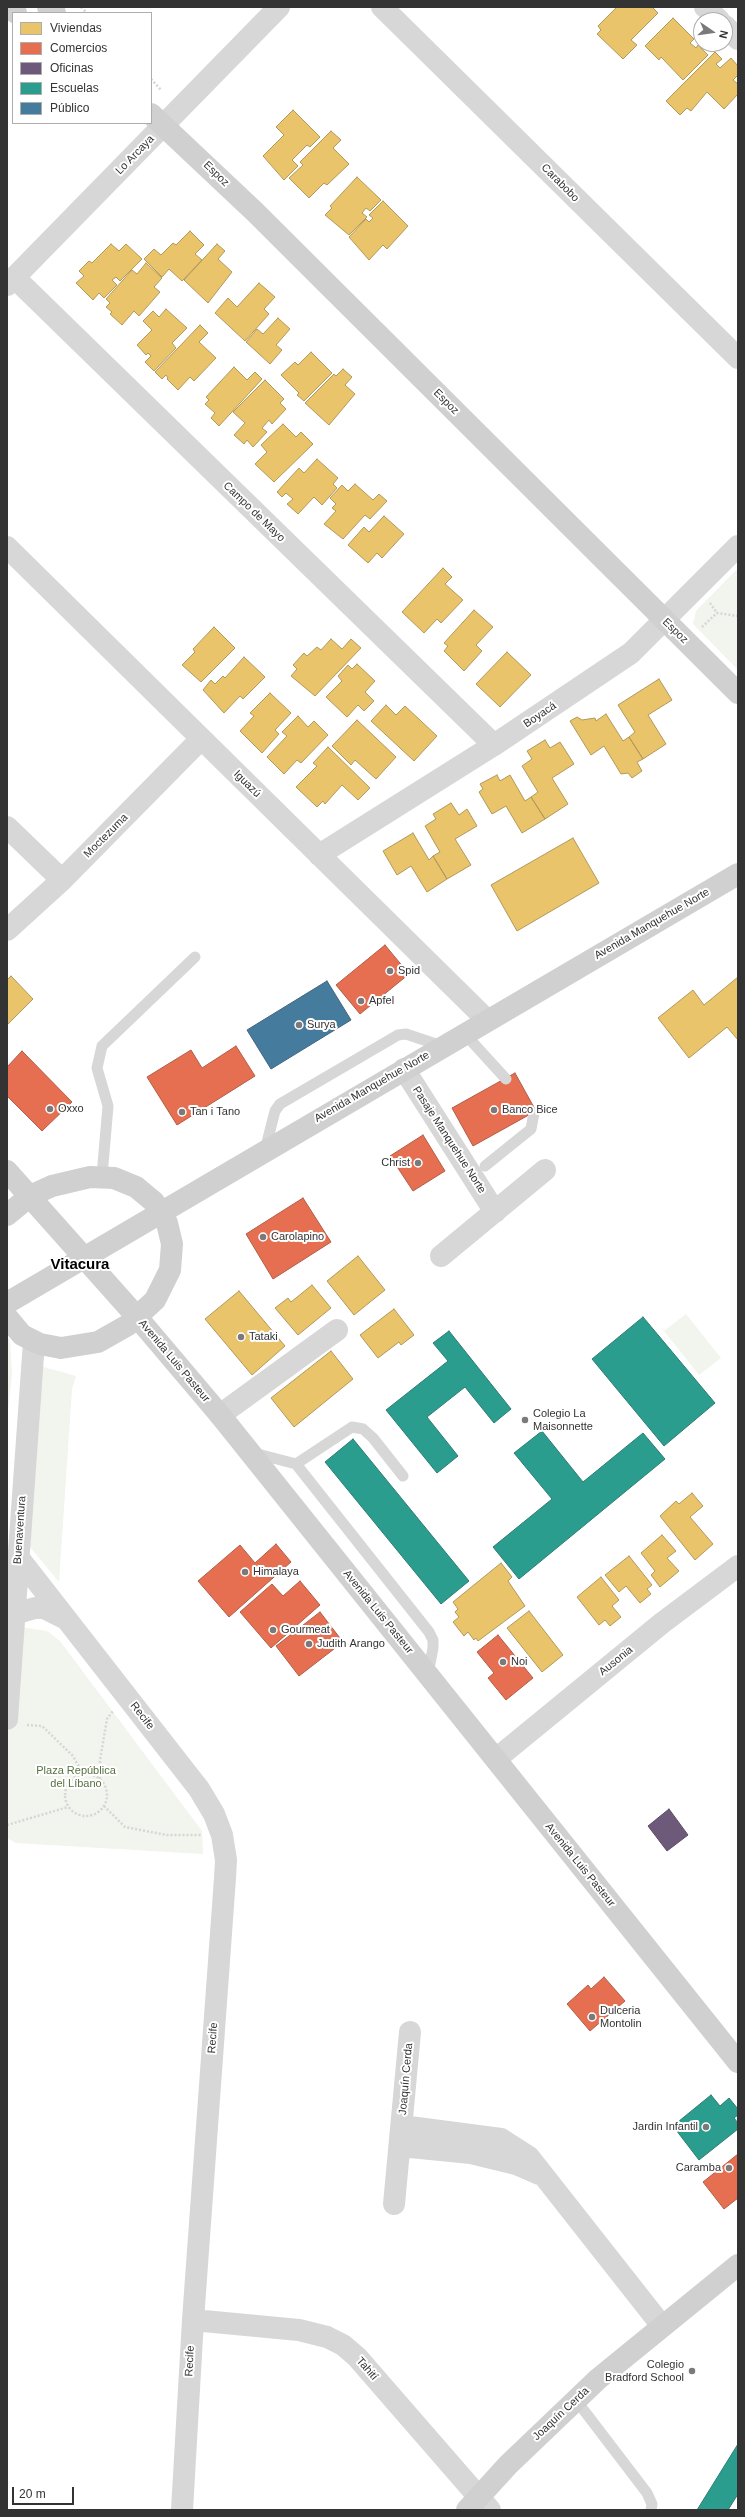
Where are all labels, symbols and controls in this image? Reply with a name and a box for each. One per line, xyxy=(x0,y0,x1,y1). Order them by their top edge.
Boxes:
legend xyxy=(12,12,152,124)
north arrow xyxy=(693,12,733,52)
text: Viviendas xyxy=(50,21,102,35)
text: N xyxy=(717,29,730,40)
text: Comercios xyxy=(50,41,107,55)
text: Oficinas xyxy=(50,61,93,75)
text: Escuelas xyxy=(50,81,99,95)
text: Público xyxy=(50,101,89,115)
street label: Lo Arcaya xyxy=(113,133,157,177)
street label: Espoz xyxy=(200,159,232,189)
street label: Carabobo xyxy=(538,161,582,205)
street label: Espoz xyxy=(431,387,461,417)
street label: Campo de Mayo xyxy=(220,479,288,545)
street label: Espoz xyxy=(659,616,691,646)
street label: Boyacá xyxy=(521,699,559,731)
street label: Iguazú xyxy=(231,768,263,800)
street label: Moctezuma xyxy=(81,811,131,861)
street label: Avenida Manquehue Norte xyxy=(592,886,712,962)
place label: Spid xyxy=(398,964,420,978)
marker: Spid xyxy=(385,966,395,976)
place label: Apfel xyxy=(369,994,394,1008)
marker: Apfel xyxy=(356,996,366,1006)
place label: Surya xyxy=(307,1018,336,1032)
marker: Surya xyxy=(294,1020,304,1030)
street label: Avenida Manquehue Norte xyxy=(312,1049,432,1125)
street label: Pasaje Manquehue Norte xyxy=(409,1084,489,1196)
place label: Oxxo xyxy=(58,1102,84,1116)
place label: Banco Bice xyxy=(502,1103,558,1117)
marker: Oxxo xyxy=(45,1104,55,1114)
place label: Tan i Tano xyxy=(190,1105,240,1119)
marker: Banco Bice xyxy=(489,1105,499,1115)
marker: Tan i Tano xyxy=(177,1107,187,1117)
place label: Christ xyxy=(381,1156,410,1170)
marker: Christ xyxy=(413,1158,423,1168)
place label: Carolapino xyxy=(271,1230,324,1244)
marker: Carolapino xyxy=(258,1232,268,1242)
district label: Vitacura xyxy=(51,1256,109,1274)
street label: Avenida Luis Pasteur xyxy=(136,1317,212,1405)
place label: Tataki xyxy=(249,1330,278,1344)
marker: Tataki xyxy=(236,1332,246,1342)
place label: Colegio La Maisonnette xyxy=(533,1407,593,1433)
marker: Colegio La Maisonnette xyxy=(520,1415,530,1425)
street label: Buenaventura xyxy=(11,1495,29,1565)
place label: Himalaya xyxy=(253,1565,299,1579)
marker: Himalaya xyxy=(240,1567,250,1577)
street label: Avenida Luis Pasteur xyxy=(340,1568,416,1656)
place label: Gourmeat xyxy=(281,1623,330,1637)
marker: Gourmeat xyxy=(268,1625,278,1635)
place label: Judith Arango xyxy=(317,1637,385,1651)
marker: Judith Arango xyxy=(304,1639,314,1649)
street label: Ausonia xyxy=(596,1643,636,1679)
place label: Noi xyxy=(511,1655,528,1669)
marker: Noi xyxy=(498,1657,508,1667)
street label: Recife xyxy=(127,1700,157,1732)
park label: Plaza República del Líbano xyxy=(36,1764,116,1790)
street label: Avenida Luis Pasteur xyxy=(542,1821,618,1909)
place label: Dulceria Montolin xyxy=(600,2004,642,2030)
marker: Dulceria Montolin xyxy=(587,2012,597,2022)
street label: Recife xyxy=(205,2022,221,2054)
street label: Joaquín Cerda xyxy=(396,2042,416,2116)
place label: Jardin Infantil xyxy=(633,2120,698,2134)
marker: Jardin Infantil xyxy=(701,2122,711,2132)
place label: Caramba xyxy=(676,2161,721,2175)
marker: Caramba xyxy=(724,2163,734,2173)
street label: Recife xyxy=(183,2345,197,2377)
street label: Tahití xyxy=(353,2355,381,2383)
place label: Colegio Bradford School xyxy=(605,2358,684,2384)
marker: Colegio Bradford School xyxy=(687,2366,697,2376)
street label: Joaquín Cerda xyxy=(530,2385,592,2443)
scale bar xyxy=(14,2479,76,2505)
text: 20 m xyxy=(19,2487,46,2501)

